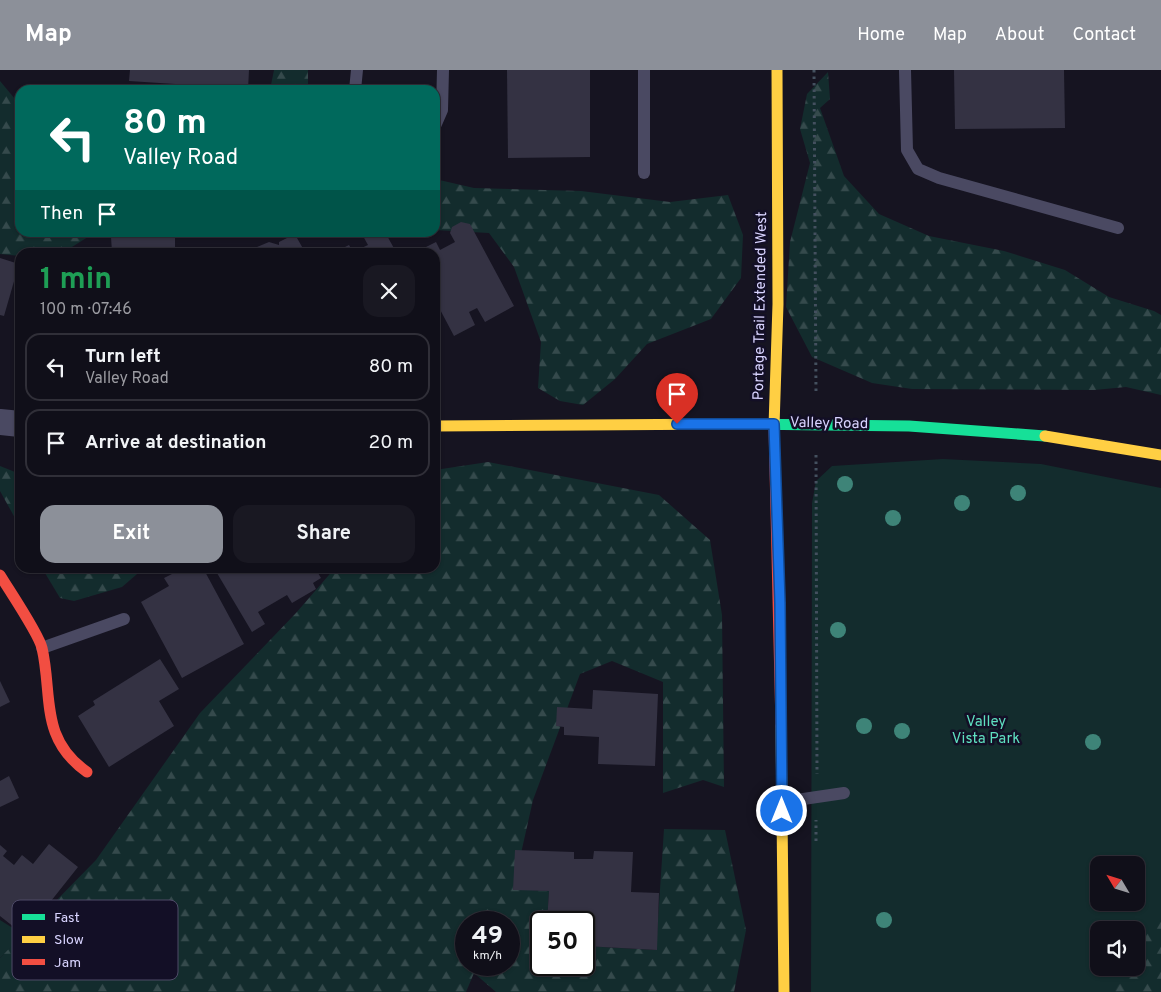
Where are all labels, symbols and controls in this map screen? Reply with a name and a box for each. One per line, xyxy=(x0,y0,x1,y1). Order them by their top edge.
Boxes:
text: Map xyxy=(25,20,72,50)
text: Home xyxy=(857,24,905,47)
text: Map xyxy=(933,24,967,47)
text: About xyxy=(995,24,1044,47)
text: Contact xyxy=(1072,24,1136,47)
text: 80 m xyxy=(123,102,207,146)
icon: left xyxy=(40,105,105,170)
text: Valley Road xyxy=(123,145,238,172)
icon: arrive xyxy=(93,200,121,228)
text: Then xyxy=(40,202,83,226)
street label: Portage Trail Extended West xyxy=(750,211,772,401)
text: 1 min xyxy=(40,262,112,299)
button: close xyxy=(363,265,415,317)
text: 100 m · 07:46 xyxy=(40,300,132,320)
text: Turn left xyxy=(85,345,161,369)
icon: left xyxy=(42,353,70,381)
text: 80 m xyxy=(369,355,413,379)
text: Valley Road xyxy=(85,369,169,389)
pin xyxy=(656,373,698,424)
icon: arrive xyxy=(663,380,691,408)
street label: Valley Road xyxy=(790,414,868,434)
icon: arrive xyxy=(42,429,70,457)
text: Arrive at destination xyxy=(85,431,266,455)
text: 20 m xyxy=(369,431,413,455)
button: Exit xyxy=(40,505,223,563)
button: Share xyxy=(233,505,415,563)
park label: Valley Vista Park xyxy=(952,713,1020,749)
position arrow xyxy=(755,784,807,836)
north arrow xyxy=(1090,856,1145,911)
map controls xyxy=(1090,856,1145,976)
legend xyxy=(12,900,178,980)
text: Fast xyxy=(54,910,80,927)
speed limit sign: 50 xyxy=(530,911,595,976)
text: 49 xyxy=(472,921,503,953)
button: sound xyxy=(1090,921,1145,976)
text: Slow xyxy=(54,932,84,949)
text: km/h xyxy=(473,948,502,964)
text: Jam xyxy=(54,955,81,972)

